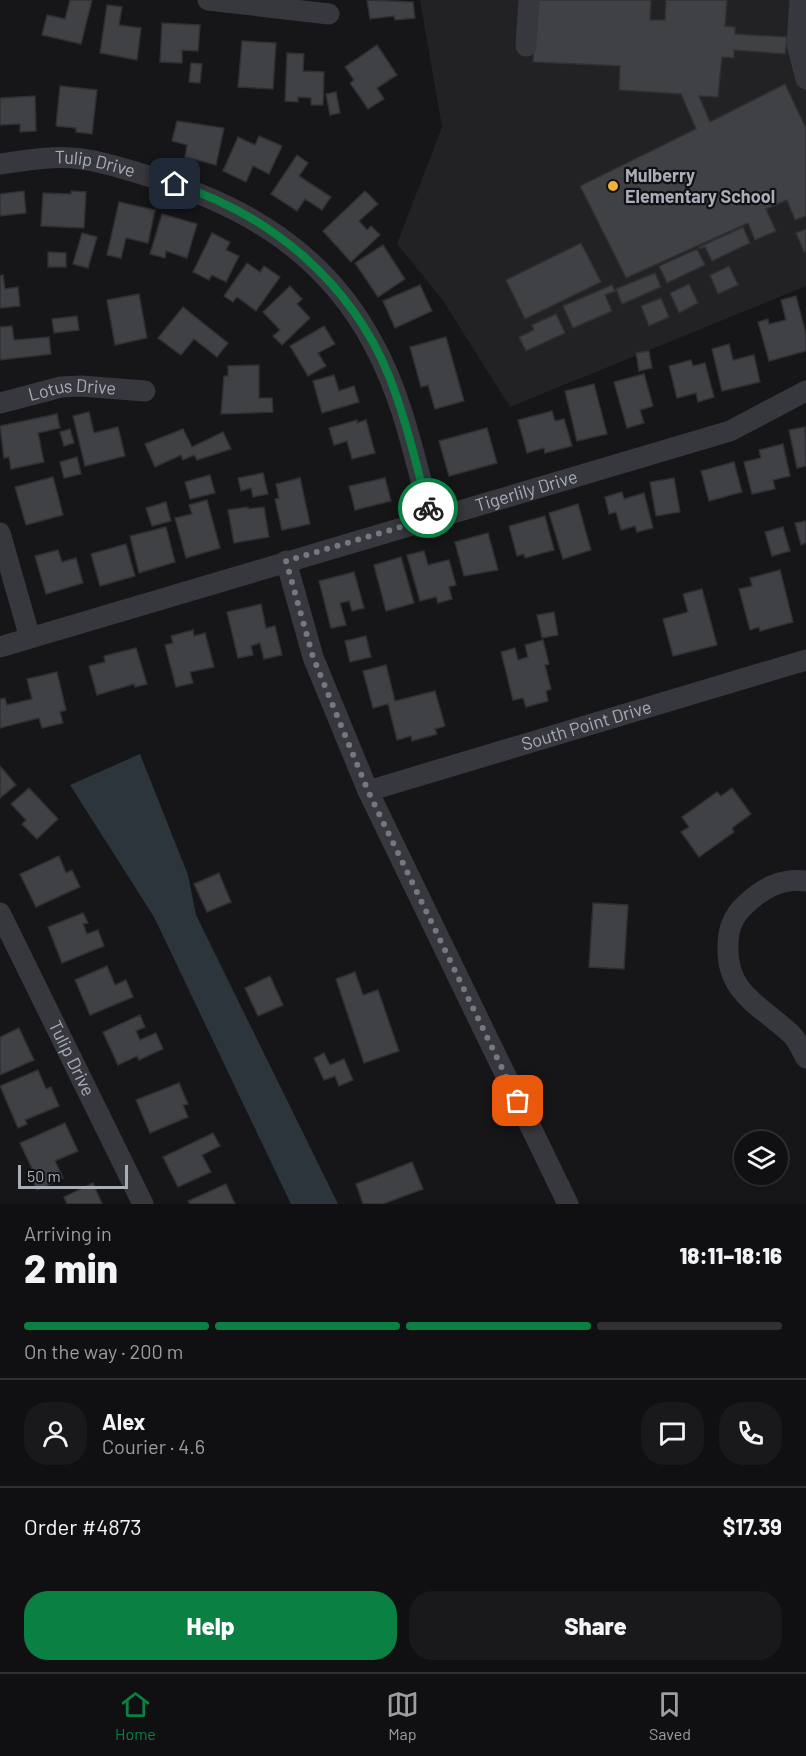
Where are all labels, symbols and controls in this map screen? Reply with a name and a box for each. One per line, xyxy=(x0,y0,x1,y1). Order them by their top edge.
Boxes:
street label: Tulip Drive xyxy=(55,146,138,181)
pin xyxy=(149,158,200,209)
place label: Mulberry Elementary School xyxy=(625,164,775,207)
icon: home xyxy=(158,167,191,200)
marker: Mulberry Elementary School xyxy=(606,179,620,193)
street label: Lotus Drive xyxy=(26,374,117,405)
street label: Tigerlily Drive xyxy=(473,465,580,516)
courier xyxy=(398,478,458,538)
icon: bike xyxy=(412,492,445,525)
street label: South Point Drive xyxy=(519,695,654,755)
street label: Tulip Drive xyxy=(44,1017,100,1099)
pin xyxy=(492,1075,543,1126)
icon: bag xyxy=(501,1084,534,1117)
map controls xyxy=(734,1131,788,1185)
button: layers xyxy=(734,1131,788,1185)
scale bar xyxy=(18,1162,128,1190)
text: 50 m xyxy=(27,1166,61,1185)
text: Arriving in xyxy=(24,1221,112,1245)
text: 18:11–18:16 xyxy=(680,1242,782,1268)
text: 2 min xyxy=(24,1244,118,1291)
text: On the way · 200 m xyxy=(24,1339,183,1363)
button: person xyxy=(24,1402,87,1465)
button: chat xyxy=(641,1402,704,1465)
button: phone xyxy=(719,1402,782,1465)
text: Alex xyxy=(102,1408,145,1434)
text: Courier · 4.6 xyxy=(102,1434,205,1458)
text: Order #4873 xyxy=(24,1513,142,1539)
text: $17.39 xyxy=(723,1513,782,1539)
button: Help xyxy=(24,1591,397,1660)
button: Share xyxy=(409,1591,782,1660)
tab: Home xyxy=(115,1688,156,1743)
tab: Map xyxy=(386,1688,419,1743)
tab: Saved xyxy=(649,1688,691,1743)

